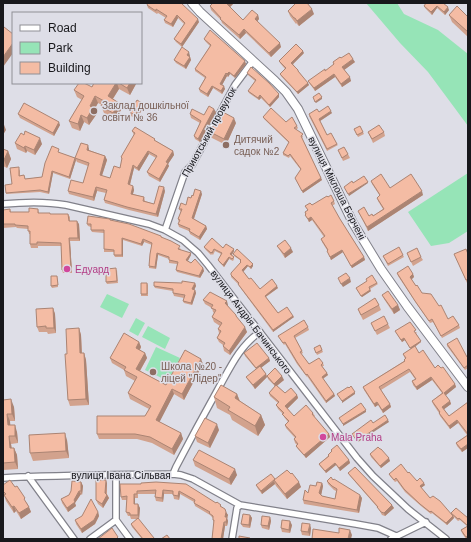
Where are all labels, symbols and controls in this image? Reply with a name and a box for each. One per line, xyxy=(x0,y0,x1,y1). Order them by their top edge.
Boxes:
legend xyxy=(12,12,142,84)
text: Road xyxy=(48,21,77,35)
text: Park xyxy=(48,41,74,55)
text: Building xyxy=(48,61,91,75)
street label: Приютський провулок xyxy=(180,85,239,179)
place label: Заклад дошкільної освіти № 36 xyxy=(102,100,189,123)
marker: Заклад дошкільної освіти № 36 xyxy=(89,106,99,116)
place label: Дитячий садок №2 xyxy=(234,134,280,157)
street label: вулиця Міклоша Берчені xyxy=(306,135,368,241)
marker: Дитячий садок №2 xyxy=(221,140,231,150)
marker: Едуард xyxy=(62,264,72,274)
place label: Едуард xyxy=(75,264,109,275)
street label: вулиця Андрія Бачинського xyxy=(208,268,294,376)
place label: Школа №20 - ліцей "Лідер" xyxy=(161,361,222,384)
marker: Школа №20 - ліцей "Лідер" xyxy=(148,367,158,377)
marker: Mala Praha xyxy=(318,432,328,442)
place label: Mala Praha xyxy=(331,432,383,443)
street label: вулиця Івана Сільвая xyxy=(71,470,171,481)

